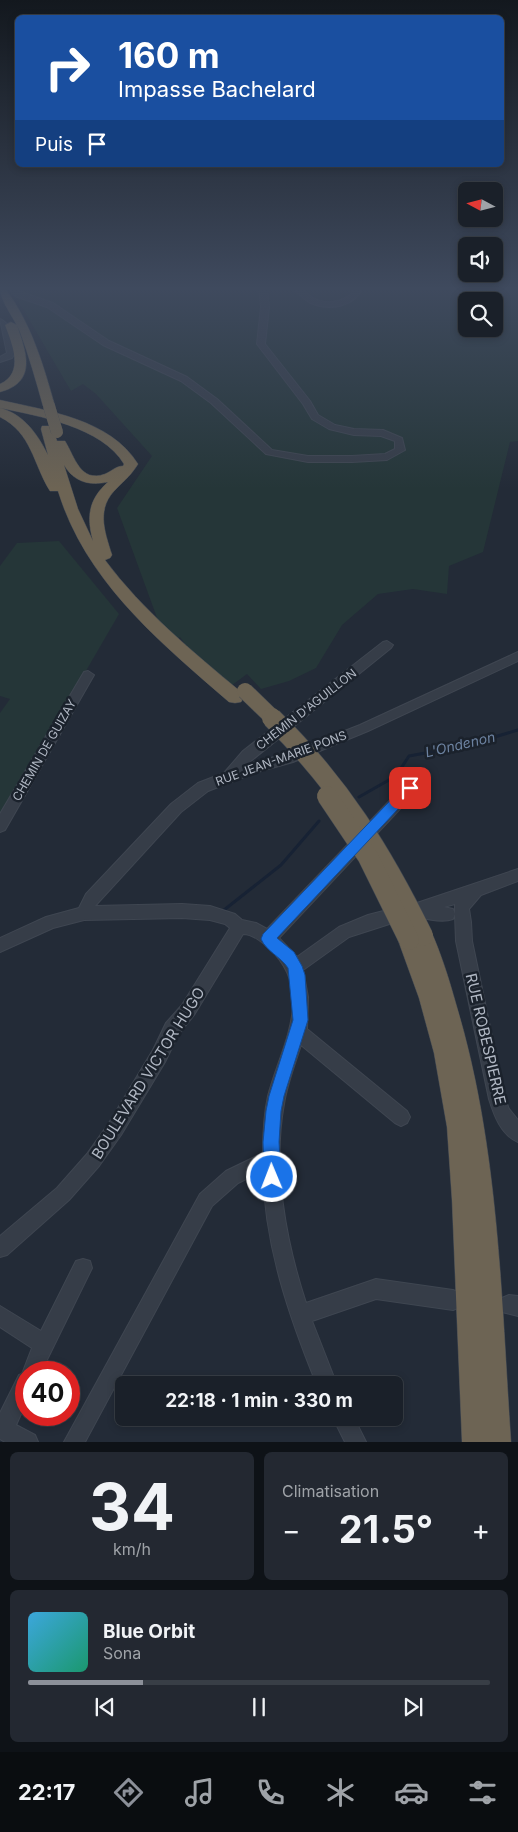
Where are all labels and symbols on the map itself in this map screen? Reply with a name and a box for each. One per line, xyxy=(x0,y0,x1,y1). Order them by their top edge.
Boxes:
north arrow xyxy=(458,182,502,228)
street label: CHEMIN D'AGUILLON xyxy=(253,665,359,753)
street label: CHEMIN DE GUIZAY xyxy=(9,697,79,803)
street label: RUE JEAN-MARIE PONS xyxy=(213,727,349,789)
water label: L'Ondenon xyxy=(423,728,497,760)
pin xyxy=(389,767,431,809)
street label: RUE ROBESPIERRE xyxy=(462,971,510,1107)
street label: BOULEVARD VICTOR HUGO xyxy=(87,983,209,1163)
position arrow xyxy=(245,1150,297,1202)
speed limit sign: 40 xyxy=(15,1361,80,1426)

